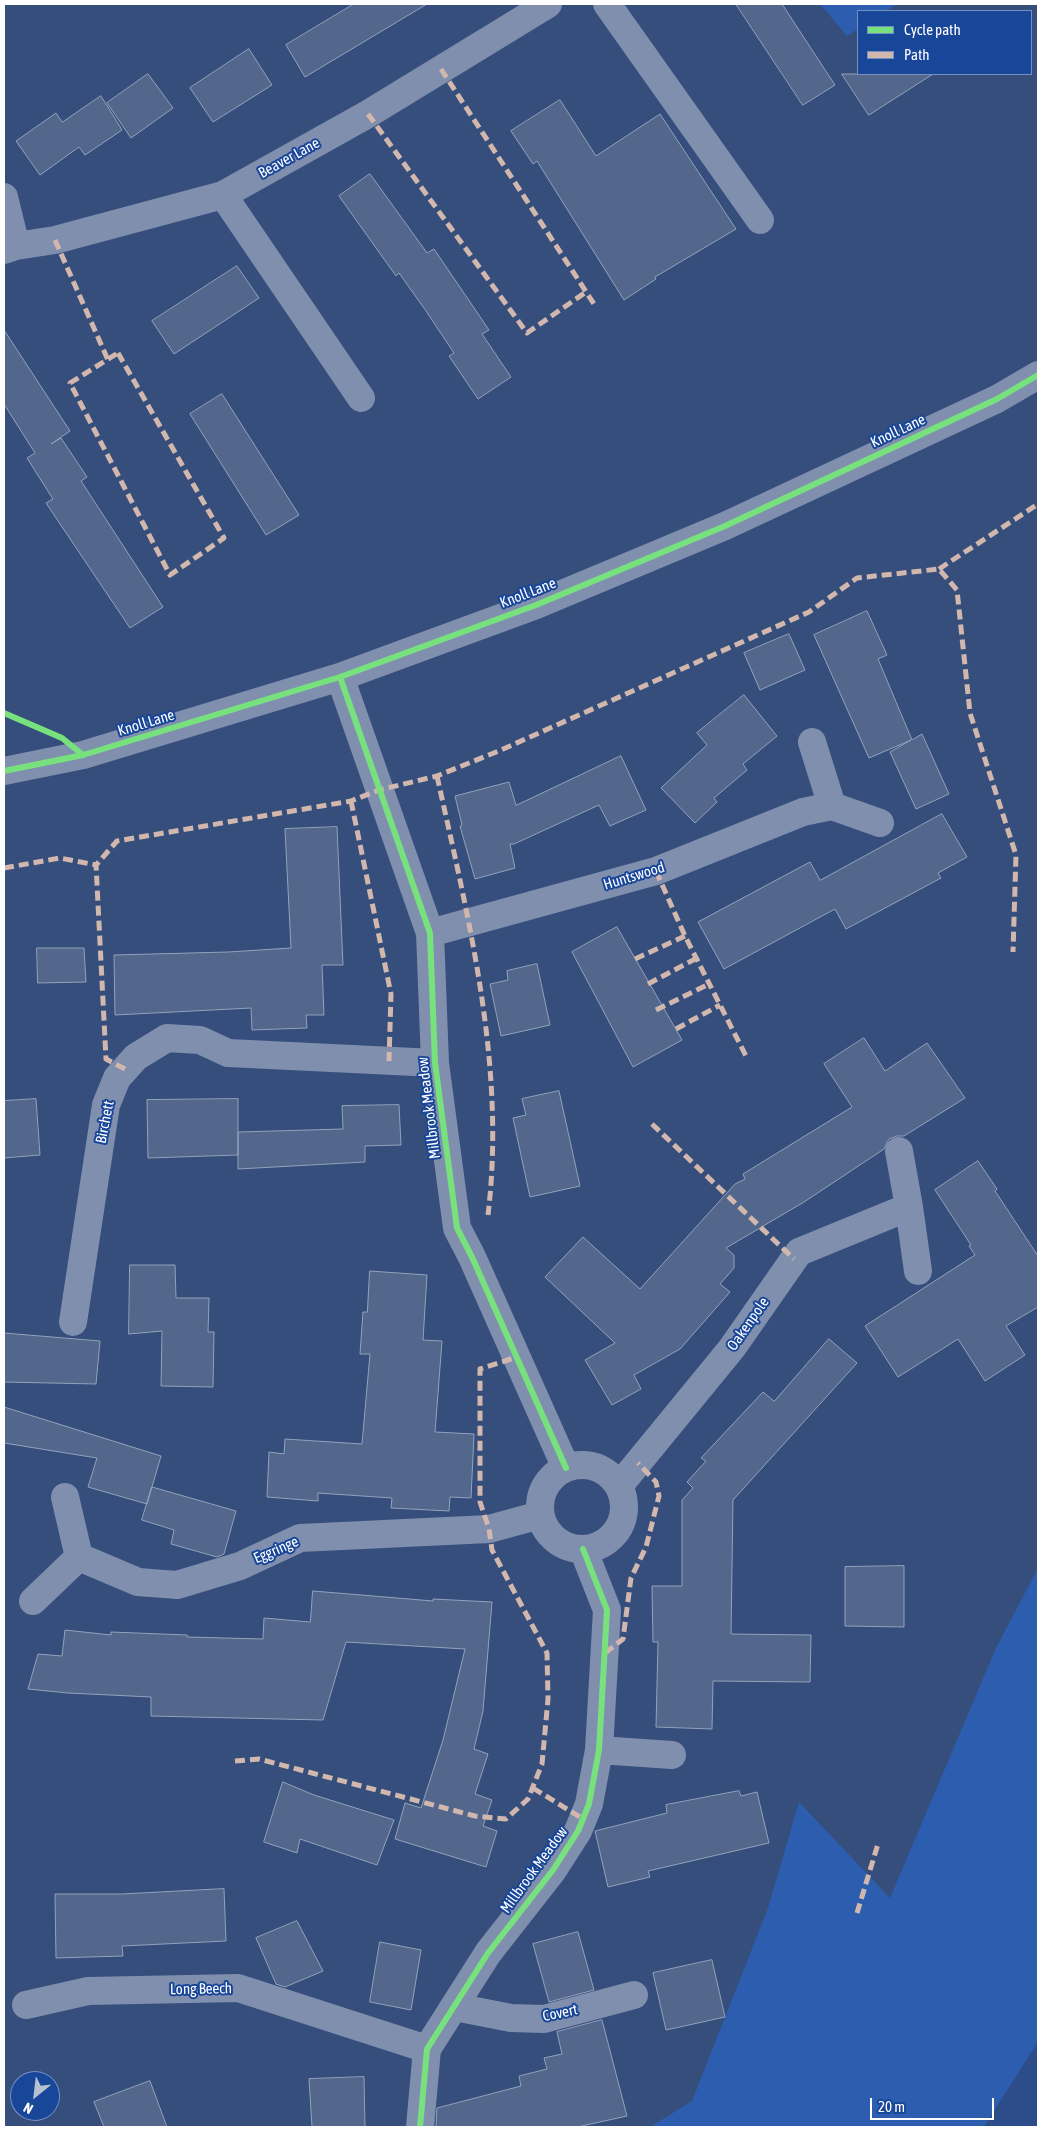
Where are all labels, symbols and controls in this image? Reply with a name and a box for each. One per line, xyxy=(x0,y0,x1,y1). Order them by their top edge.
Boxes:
legend xyxy=(857,10,1032,75)
text: Cycle path xyxy=(904,21,961,38)
text: Path xyxy=(904,46,930,63)
street label: Beaver Lane xyxy=(255,134,323,182)
street label: Knoll Lane xyxy=(868,410,928,452)
street label: Knoll Lane xyxy=(497,574,559,612)
street label: Knoll Lane xyxy=(115,706,177,740)
street label: Huntswood xyxy=(601,858,667,894)
street label: Millbrook Meadow xyxy=(414,1056,444,1160)
street label: Birchett xyxy=(92,1099,118,1145)
street label: Oakenpole xyxy=(723,1294,773,1354)
street label: Eggringe xyxy=(251,1533,301,1567)
street label: Millbrook Meadow xyxy=(497,1823,571,1917)
street label: Long Beech xyxy=(170,1979,232,1999)
street label: Covert xyxy=(541,2001,579,2025)
north arrow xyxy=(10,2071,60,2121)
scale bar xyxy=(872,2088,996,2120)
text: 20 m xyxy=(878,2098,905,2115)
text: N xyxy=(21,2099,36,2117)

